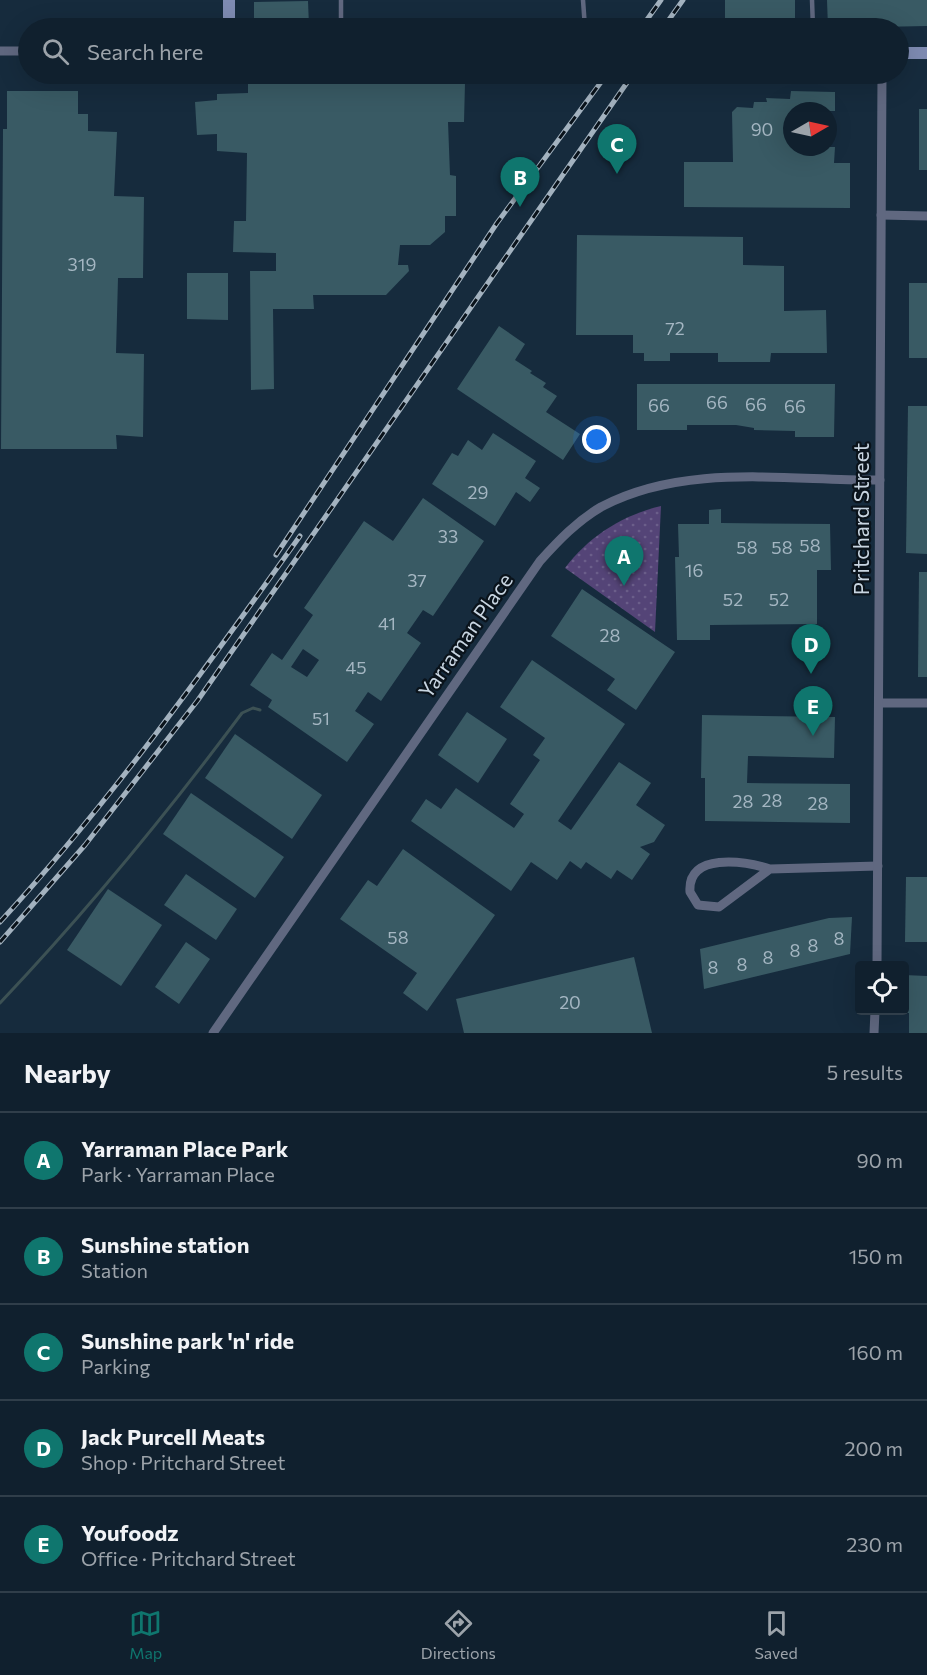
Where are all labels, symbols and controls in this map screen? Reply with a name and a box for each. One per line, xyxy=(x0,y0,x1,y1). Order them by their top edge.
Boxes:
search box xyxy=(18,18,909,84)
icon: search xyxy=(39,35,72,68)
text: Search here xyxy=(87,38,203,65)
north arrow xyxy=(783,102,837,156)
house number: 90 xyxy=(751,118,773,140)
pin: C xyxy=(598,124,636,174)
pin: B xyxy=(500,158,540,207)
house number: 319 xyxy=(68,253,96,275)
house number: 72 xyxy=(665,317,685,339)
house number: 66 xyxy=(706,391,728,413)
house number: 66 xyxy=(745,393,767,415)
house number: 66 xyxy=(648,394,670,416)
house number: 66 xyxy=(784,395,806,417)
your location xyxy=(582,425,611,454)
street label: Pritchard Street xyxy=(848,443,873,595)
house number: 29 xyxy=(468,481,488,503)
house number: 33 xyxy=(438,525,458,547)
house number: 58 xyxy=(799,534,821,556)
pin: A xyxy=(604,536,644,586)
house number: 58 xyxy=(736,536,758,558)
house number: 58 xyxy=(771,536,793,558)
house number: 16 xyxy=(685,559,703,581)
street label: Yarraman Place xyxy=(413,568,517,702)
house number: 37 xyxy=(407,569,427,591)
house number: 52 xyxy=(723,588,743,610)
house number: 52 xyxy=(769,588,789,610)
house number: 41 xyxy=(378,612,396,634)
house number: 28 xyxy=(600,624,621,646)
pin: D xyxy=(792,624,830,674)
house number: 45 xyxy=(345,656,367,678)
pin: E xyxy=(794,686,832,736)
house number: 51 xyxy=(312,707,330,729)
house number: 28 xyxy=(762,789,783,811)
house number: 28 xyxy=(733,790,754,812)
house number: 28 xyxy=(808,792,829,814)
house number: 58 xyxy=(387,926,409,948)
house number: 8 xyxy=(834,927,845,949)
house number: 8 xyxy=(808,934,819,956)
house number: 8 xyxy=(790,939,801,961)
house number: 8 xyxy=(763,946,774,968)
house number: 8 xyxy=(737,953,748,975)
house number: 8 xyxy=(708,956,719,978)
map controls xyxy=(855,961,909,1015)
button: locate xyxy=(855,961,909,1015)
house number: 20 xyxy=(559,991,581,1013)
text: Nearby xyxy=(24,1057,111,1088)
text: 5 results xyxy=(827,1060,903,1084)
text: Yarraman Place Park xyxy=(81,1135,289,1162)
text: A xyxy=(36,1148,51,1172)
text: 90 m xyxy=(857,1148,903,1172)
text: Park · Yarraman Place xyxy=(81,1162,275,1186)
text: Sunshine station xyxy=(81,1231,249,1258)
text: B xyxy=(37,1244,50,1268)
text: 150 m xyxy=(849,1244,903,1268)
text: Station xyxy=(81,1258,148,1282)
text: Sunshine park 'n' ride xyxy=(81,1327,294,1354)
text: C xyxy=(37,1340,50,1364)
text: 160 m xyxy=(848,1340,903,1364)
text: Parking xyxy=(81,1354,150,1378)
text: Jack Purcell Meats xyxy=(81,1423,265,1450)
text: D xyxy=(36,1436,51,1460)
text: 200 m xyxy=(845,1436,903,1460)
text: Shop · Pritchard Street xyxy=(81,1450,285,1474)
text: Youfoodz xyxy=(81,1519,179,1546)
text: E xyxy=(38,1532,49,1556)
text: 230 m xyxy=(846,1532,903,1556)
text: Office · Pritchard Street xyxy=(81,1546,296,1570)
tab: Map xyxy=(129,1607,162,1662)
tab: Directions xyxy=(421,1607,496,1662)
tab: Saved xyxy=(754,1607,798,1662)

